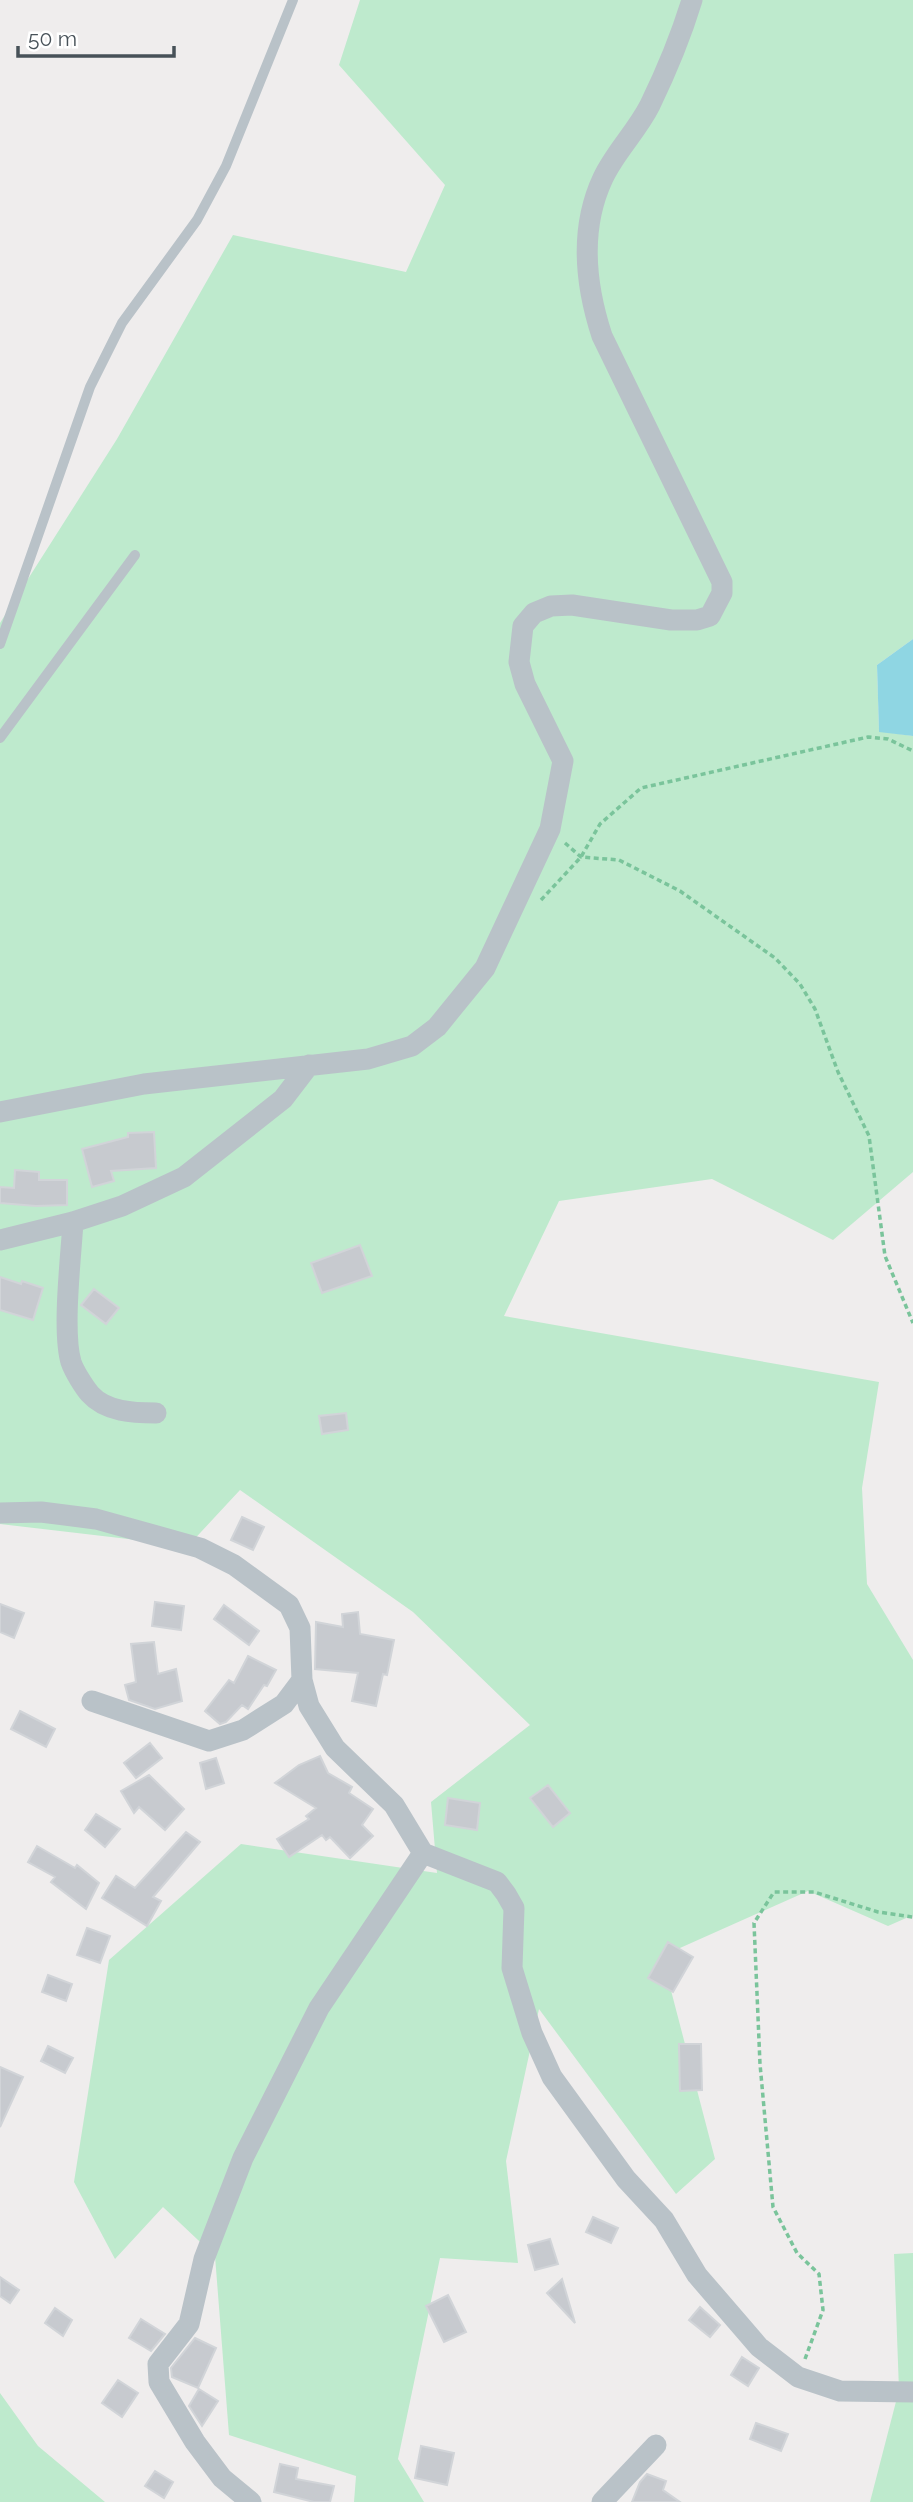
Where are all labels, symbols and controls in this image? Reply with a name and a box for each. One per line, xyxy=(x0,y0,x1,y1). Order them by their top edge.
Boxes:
scale bar xyxy=(18,14,173,58)
text: 50 m xyxy=(28,26,77,51)

